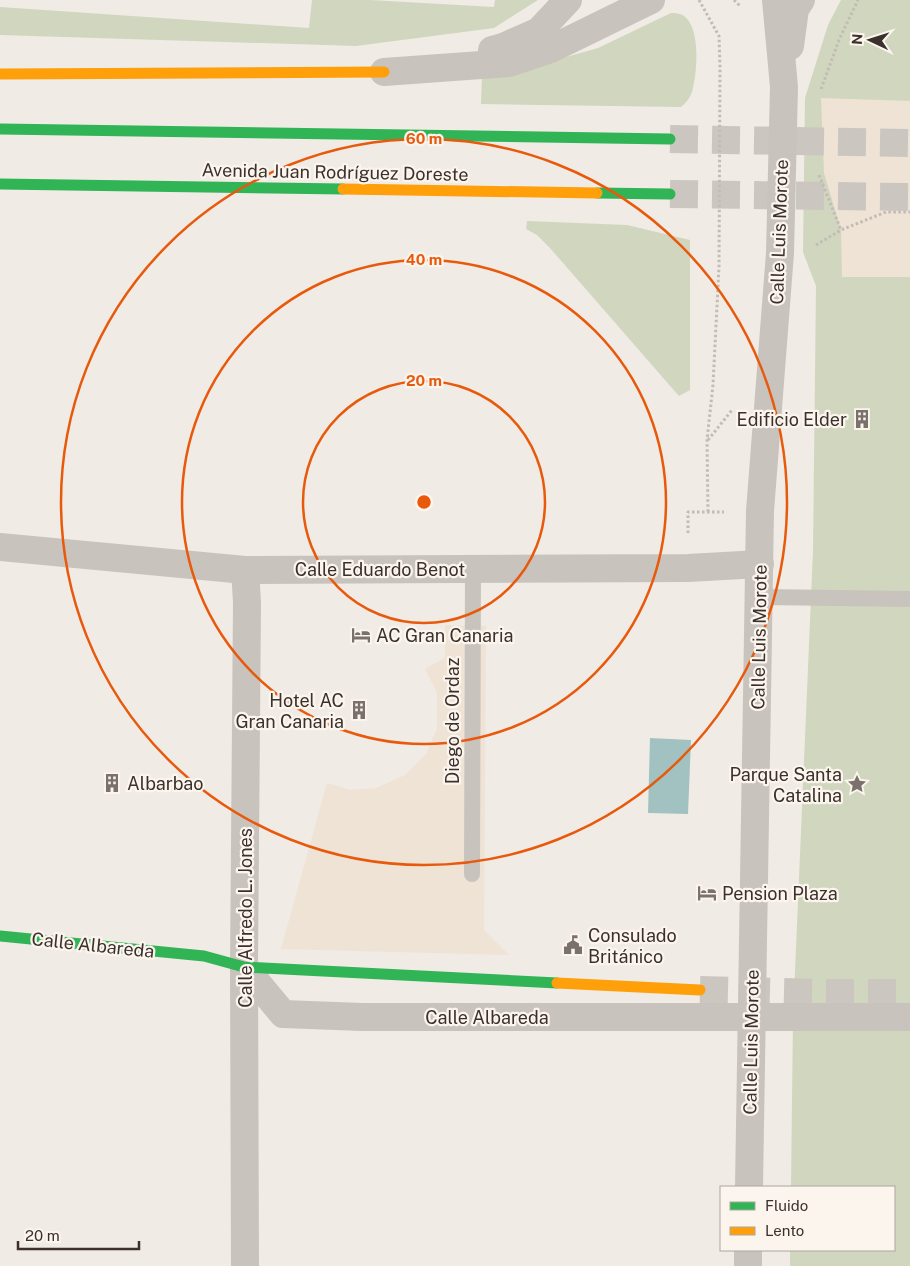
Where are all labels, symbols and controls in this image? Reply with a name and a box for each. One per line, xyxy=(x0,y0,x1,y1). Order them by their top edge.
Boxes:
north arrow xyxy=(845,15,895,65)
text: N xyxy=(849,33,865,45)
text: 60 m xyxy=(406,130,442,147)
street label: Avenida Juan Rodríguez Doreste xyxy=(201,159,469,185)
street label: Calle Luis Morote xyxy=(766,159,792,305)
text: 40 m xyxy=(406,251,442,268)
text: 20 m xyxy=(406,372,442,389)
building icon: Edificio Elder xyxy=(851,408,873,430)
place label: Edificio Elder xyxy=(737,409,847,430)
centre of rings xyxy=(415,493,433,511)
street label: Calle Eduardo Benot xyxy=(295,559,465,580)
street label: Calle Luis Morote xyxy=(747,564,771,710)
hotel icon: AC Gran Canaria xyxy=(350,624,372,646)
place label: AC Gran Canaria xyxy=(376,625,514,646)
street label: Diego de Ordaz xyxy=(442,658,463,784)
place label: Hotel AC Gran Canaria xyxy=(235,690,344,732)
building icon: Hotel AC Gran Canaria xyxy=(348,699,370,721)
place label: Parque Santa Catalina xyxy=(729,764,842,806)
building icon: Albarbao xyxy=(101,772,123,794)
place label: Albarbao xyxy=(127,773,204,794)
place icon: Parque Santa Catalina xyxy=(846,773,868,795)
street label: Calle Alfredo L. Jones xyxy=(235,828,256,1008)
hotel icon: Pension Plaza xyxy=(696,882,718,904)
place label: Pension Plaza xyxy=(722,883,838,904)
place label: Consulado Británico xyxy=(588,925,677,967)
street label: Calle Albareda xyxy=(31,928,155,962)
public building icon: Consulado Británico xyxy=(562,934,584,956)
street label: Calle Luis Morote xyxy=(739,969,763,1115)
street label: Calle Albareda xyxy=(425,1007,549,1028)
legend xyxy=(720,1186,895,1251)
text: Fluido xyxy=(765,1197,808,1214)
scale bar xyxy=(18,1218,139,1250)
text: Lento xyxy=(765,1222,804,1239)
text: 20 m xyxy=(25,1227,60,1244)

